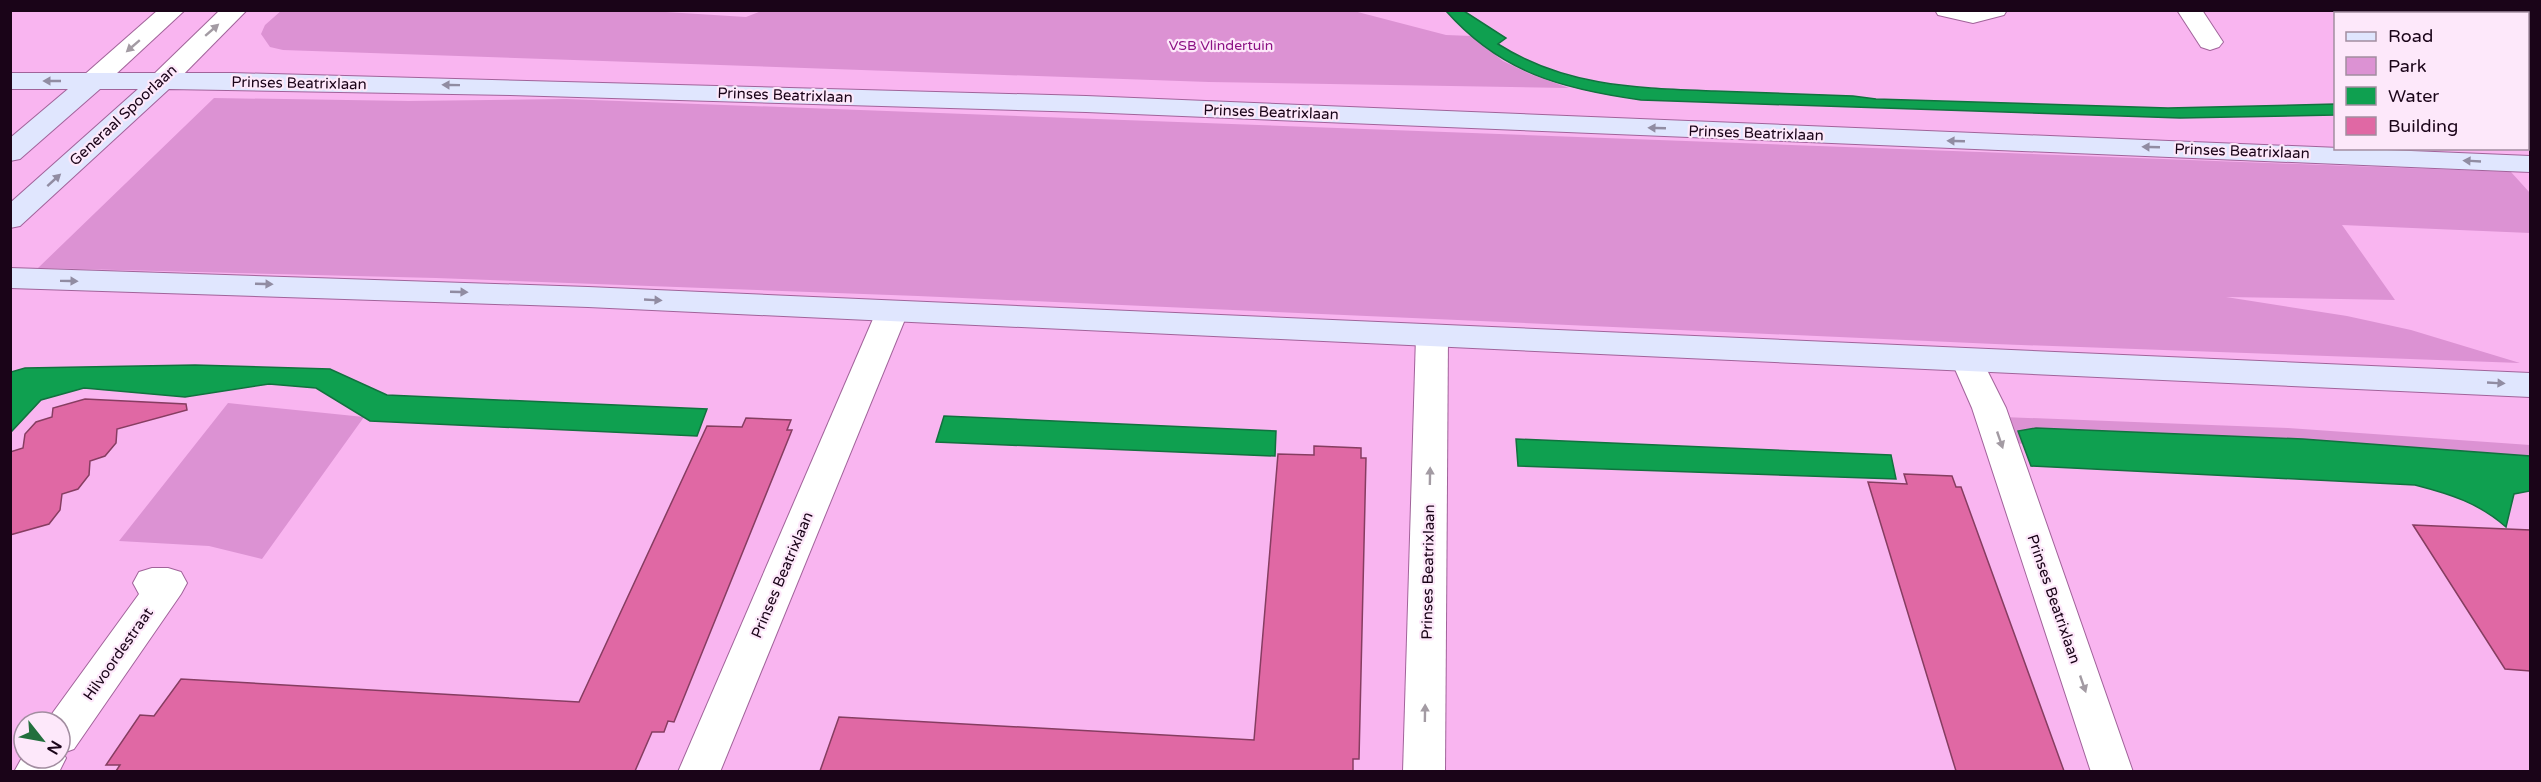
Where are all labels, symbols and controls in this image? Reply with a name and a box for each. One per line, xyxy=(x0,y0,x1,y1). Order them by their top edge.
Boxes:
legend xyxy=(2334,12,2529,150)
one-way arrow xyxy=(205,23,220,37)
text: Road xyxy=(2388,25,2433,47)
park label: VSB Vlindertuin xyxy=(1169,37,1273,54)
one-way arrow xyxy=(125,39,141,52)
text: Park xyxy=(2388,55,2427,77)
street label: Generaal Spoorlaan xyxy=(66,61,180,169)
street label: Prinses Beatrixlaan xyxy=(231,73,367,93)
one-way arrow xyxy=(42,76,61,86)
one-way arrow xyxy=(442,81,461,90)
street label: Prinses Beatrixlaan xyxy=(717,84,853,106)
text: Water xyxy=(2388,85,2439,107)
street label: Prinses Beatrixlaan xyxy=(1203,101,1339,123)
text: Building xyxy=(2388,115,2458,137)
street label: Prinses Beatrixlaan xyxy=(1688,122,1824,144)
one-way arrow xyxy=(1647,124,1666,133)
one-way arrow xyxy=(1947,136,1966,145)
street label: Prinses Beatrixlaan xyxy=(2174,140,2310,162)
one-way arrow xyxy=(2142,143,2161,152)
one-way arrow xyxy=(2463,157,2482,166)
one-way arrow xyxy=(46,174,61,187)
one-way arrow xyxy=(59,276,78,285)
one-way arrow xyxy=(254,280,273,289)
one-way arrow xyxy=(449,287,468,296)
one-way arrow xyxy=(644,296,663,305)
one-way arrow xyxy=(2487,379,2506,388)
one-way arrow xyxy=(1996,431,2005,449)
one-way arrow xyxy=(1425,467,1435,486)
street label: Prinses Beatrixlaan xyxy=(1418,504,1438,640)
street label: Prinses Beatrixlaan xyxy=(747,509,817,641)
street label: Prinses Beatrixlaan xyxy=(2023,532,2085,666)
street label: Hilvoordestraat xyxy=(79,604,157,704)
one-way arrow xyxy=(2078,675,2088,693)
one-way arrow xyxy=(1420,704,1430,723)
north arrow xyxy=(12,710,72,770)
text: N xyxy=(42,737,66,758)

